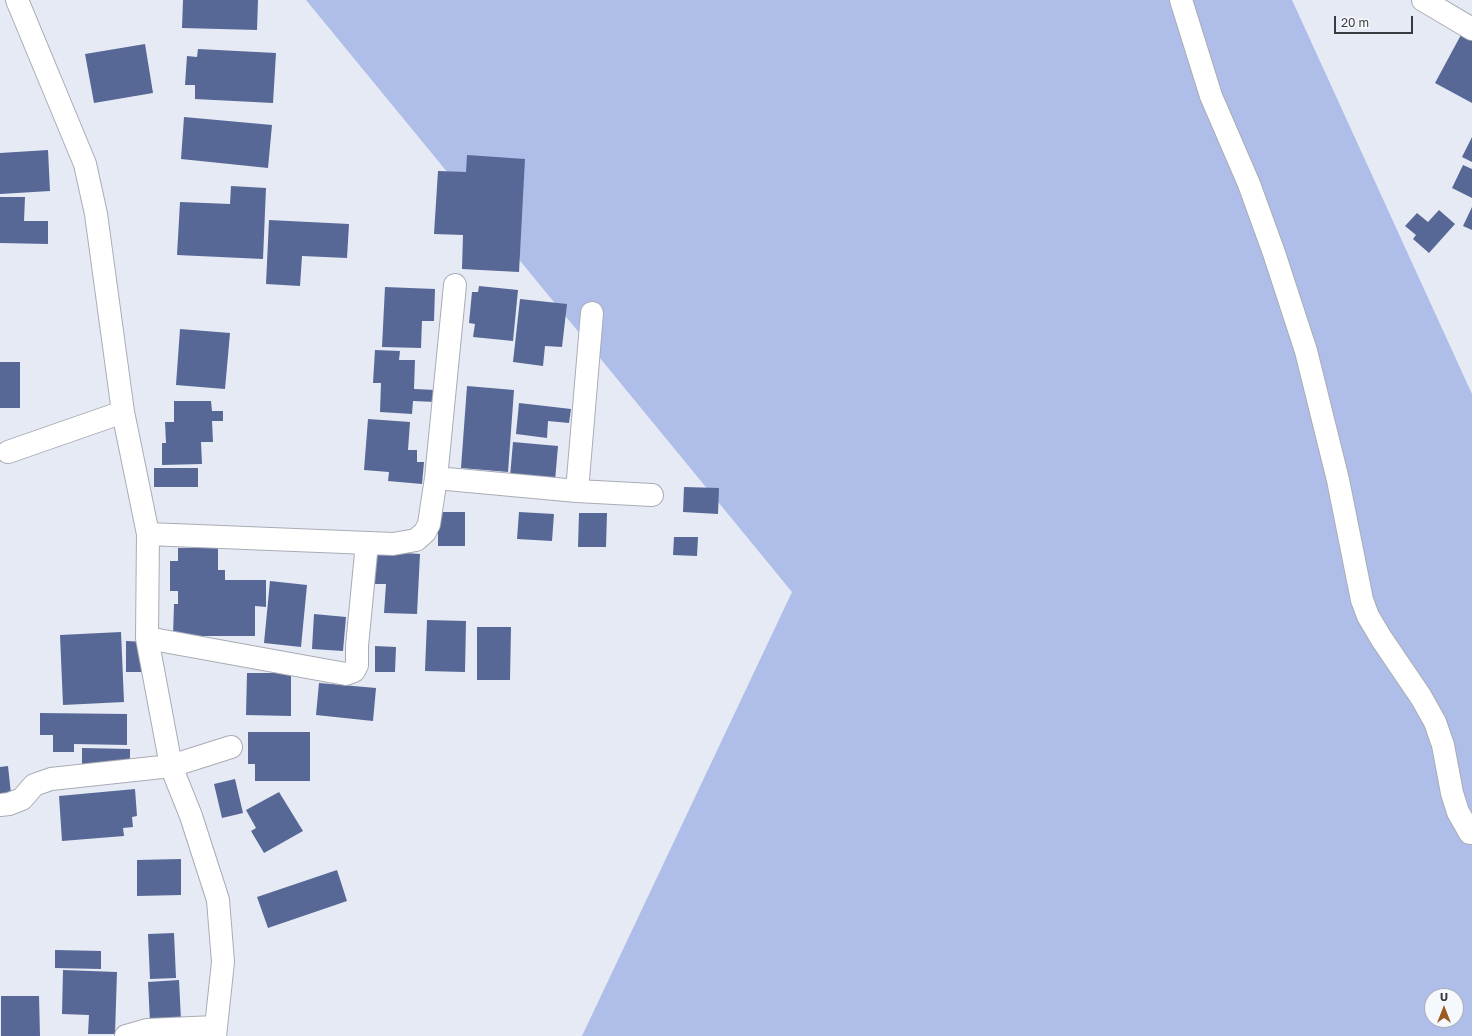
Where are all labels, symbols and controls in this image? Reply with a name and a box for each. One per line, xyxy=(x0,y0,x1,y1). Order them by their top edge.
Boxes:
scale bar xyxy=(1336,8,1415,34)
text: 20 m xyxy=(1341,15,1369,30)
north arrow xyxy=(1424,988,1464,1028)
text: U xyxy=(1440,990,1448,1003)

